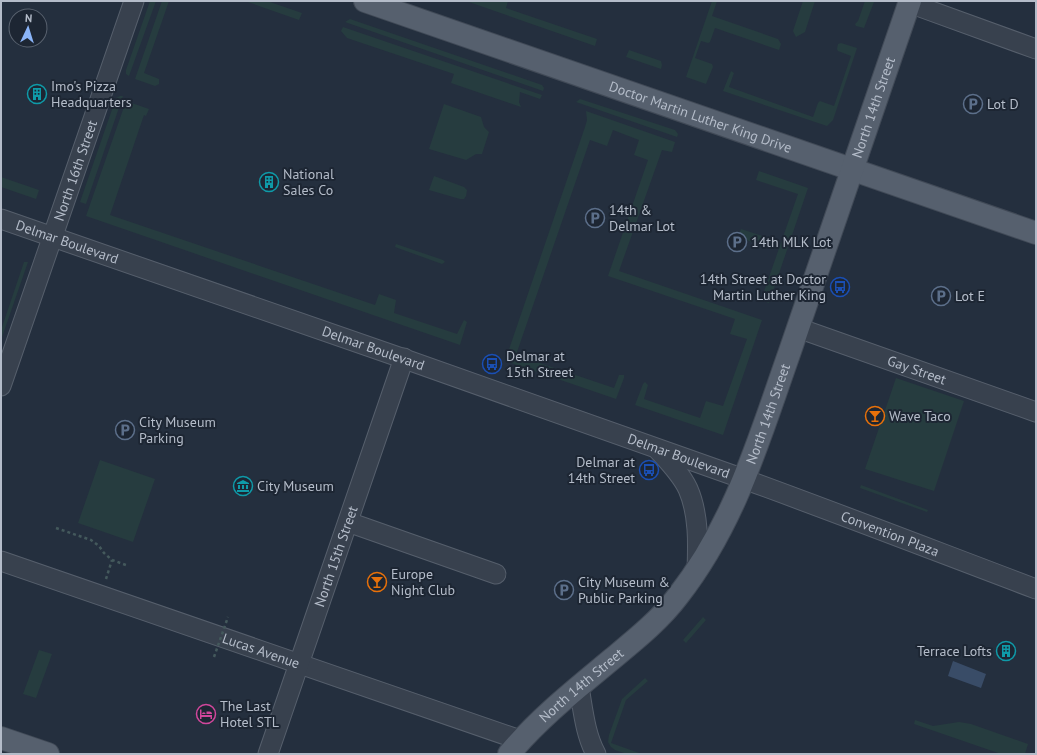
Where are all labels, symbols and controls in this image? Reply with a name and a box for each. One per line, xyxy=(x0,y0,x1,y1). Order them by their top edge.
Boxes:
north arrow xyxy=(8,8,48,48)
text: N xyxy=(25,11,33,25)
street label: North 14th Street xyxy=(848,54,899,160)
place label: Imo's Pizza Headquarters xyxy=(51,77,132,111)
street label: Doctor Martin Luther King Drive xyxy=(607,77,794,157)
building icon: Imo's Pizza Headquarters xyxy=(26,83,48,105)
parking icon: Lot D xyxy=(962,93,984,115)
place label: Lot D xyxy=(987,95,1019,113)
street label: North 16th Street xyxy=(50,117,101,223)
place label: National Sales Co xyxy=(283,165,334,199)
building icon: National Sales Co xyxy=(258,171,280,193)
place label: 14th & Delmar Lot xyxy=(609,201,675,235)
parking icon: 14th & Delmar Lot xyxy=(584,207,606,229)
street label: Delmar Boulevard xyxy=(13,216,121,268)
parking icon: 14th MLK Lot xyxy=(726,231,748,253)
place label: 14th MLK Lot xyxy=(751,233,831,251)
place label: 14th Street at Doctor Martin Luther King xyxy=(700,270,826,304)
bus stop icon: 14th Street at Doctor Martin Luther King xyxy=(829,276,851,298)
parking icon: Lot E xyxy=(930,285,952,307)
place label: Lot E xyxy=(955,287,985,305)
street label: Delmar Boulevard xyxy=(320,322,427,374)
place label: Delmar at 15th Street xyxy=(506,347,573,381)
street label: Gay Street xyxy=(885,351,949,389)
bus stop icon: Delmar at 15th Street xyxy=(481,353,503,375)
street label: North 14th Street xyxy=(742,361,794,467)
bar icon: Wave Taco xyxy=(864,405,886,427)
place label: Wave Taco xyxy=(889,407,951,425)
place label: City Museum Parking xyxy=(139,413,216,447)
parking icon: City Museum Parking xyxy=(114,419,136,441)
street label: Delmar Boulevard xyxy=(625,429,732,482)
place label: Delmar at 14th Street xyxy=(568,453,635,487)
bus stop icon: Delmar at 14th Street xyxy=(638,459,660,481)
museum icon: City Museum xyxy=(232,475,254,497)
place label: City Museum xyxy=(257,477,334,495)
street label: North 15th Street xyxy=(310,503,362,609)
street label: Convention Plaza xyxy=(838,507,942,560)
place label: Europe Night Club xyxy=(391,565,455,599)
bar icon: Europe Night Club xyxy=(366,571,388,593)
place label: City Museum & Public Parking xyxy=(578,573,670,607)
parking icon: City Museum & Public Parking xyxy=(553,579,575,601)
street label: Lucas Avenue xyxy=(220,629,302,672)
building icon: Terrace Lofts xyxy=(995,640,1017,662)
place label: Terrace Lofts xyxy=(917,642,992,660)
street label: North 14th Street xyxy=(535,644,627,726)
place label: The Last Hotel STL xyxy=(220,697,279,731)
hotel icon: The Last Hotel STL xyxy=(195,703,217,725)

